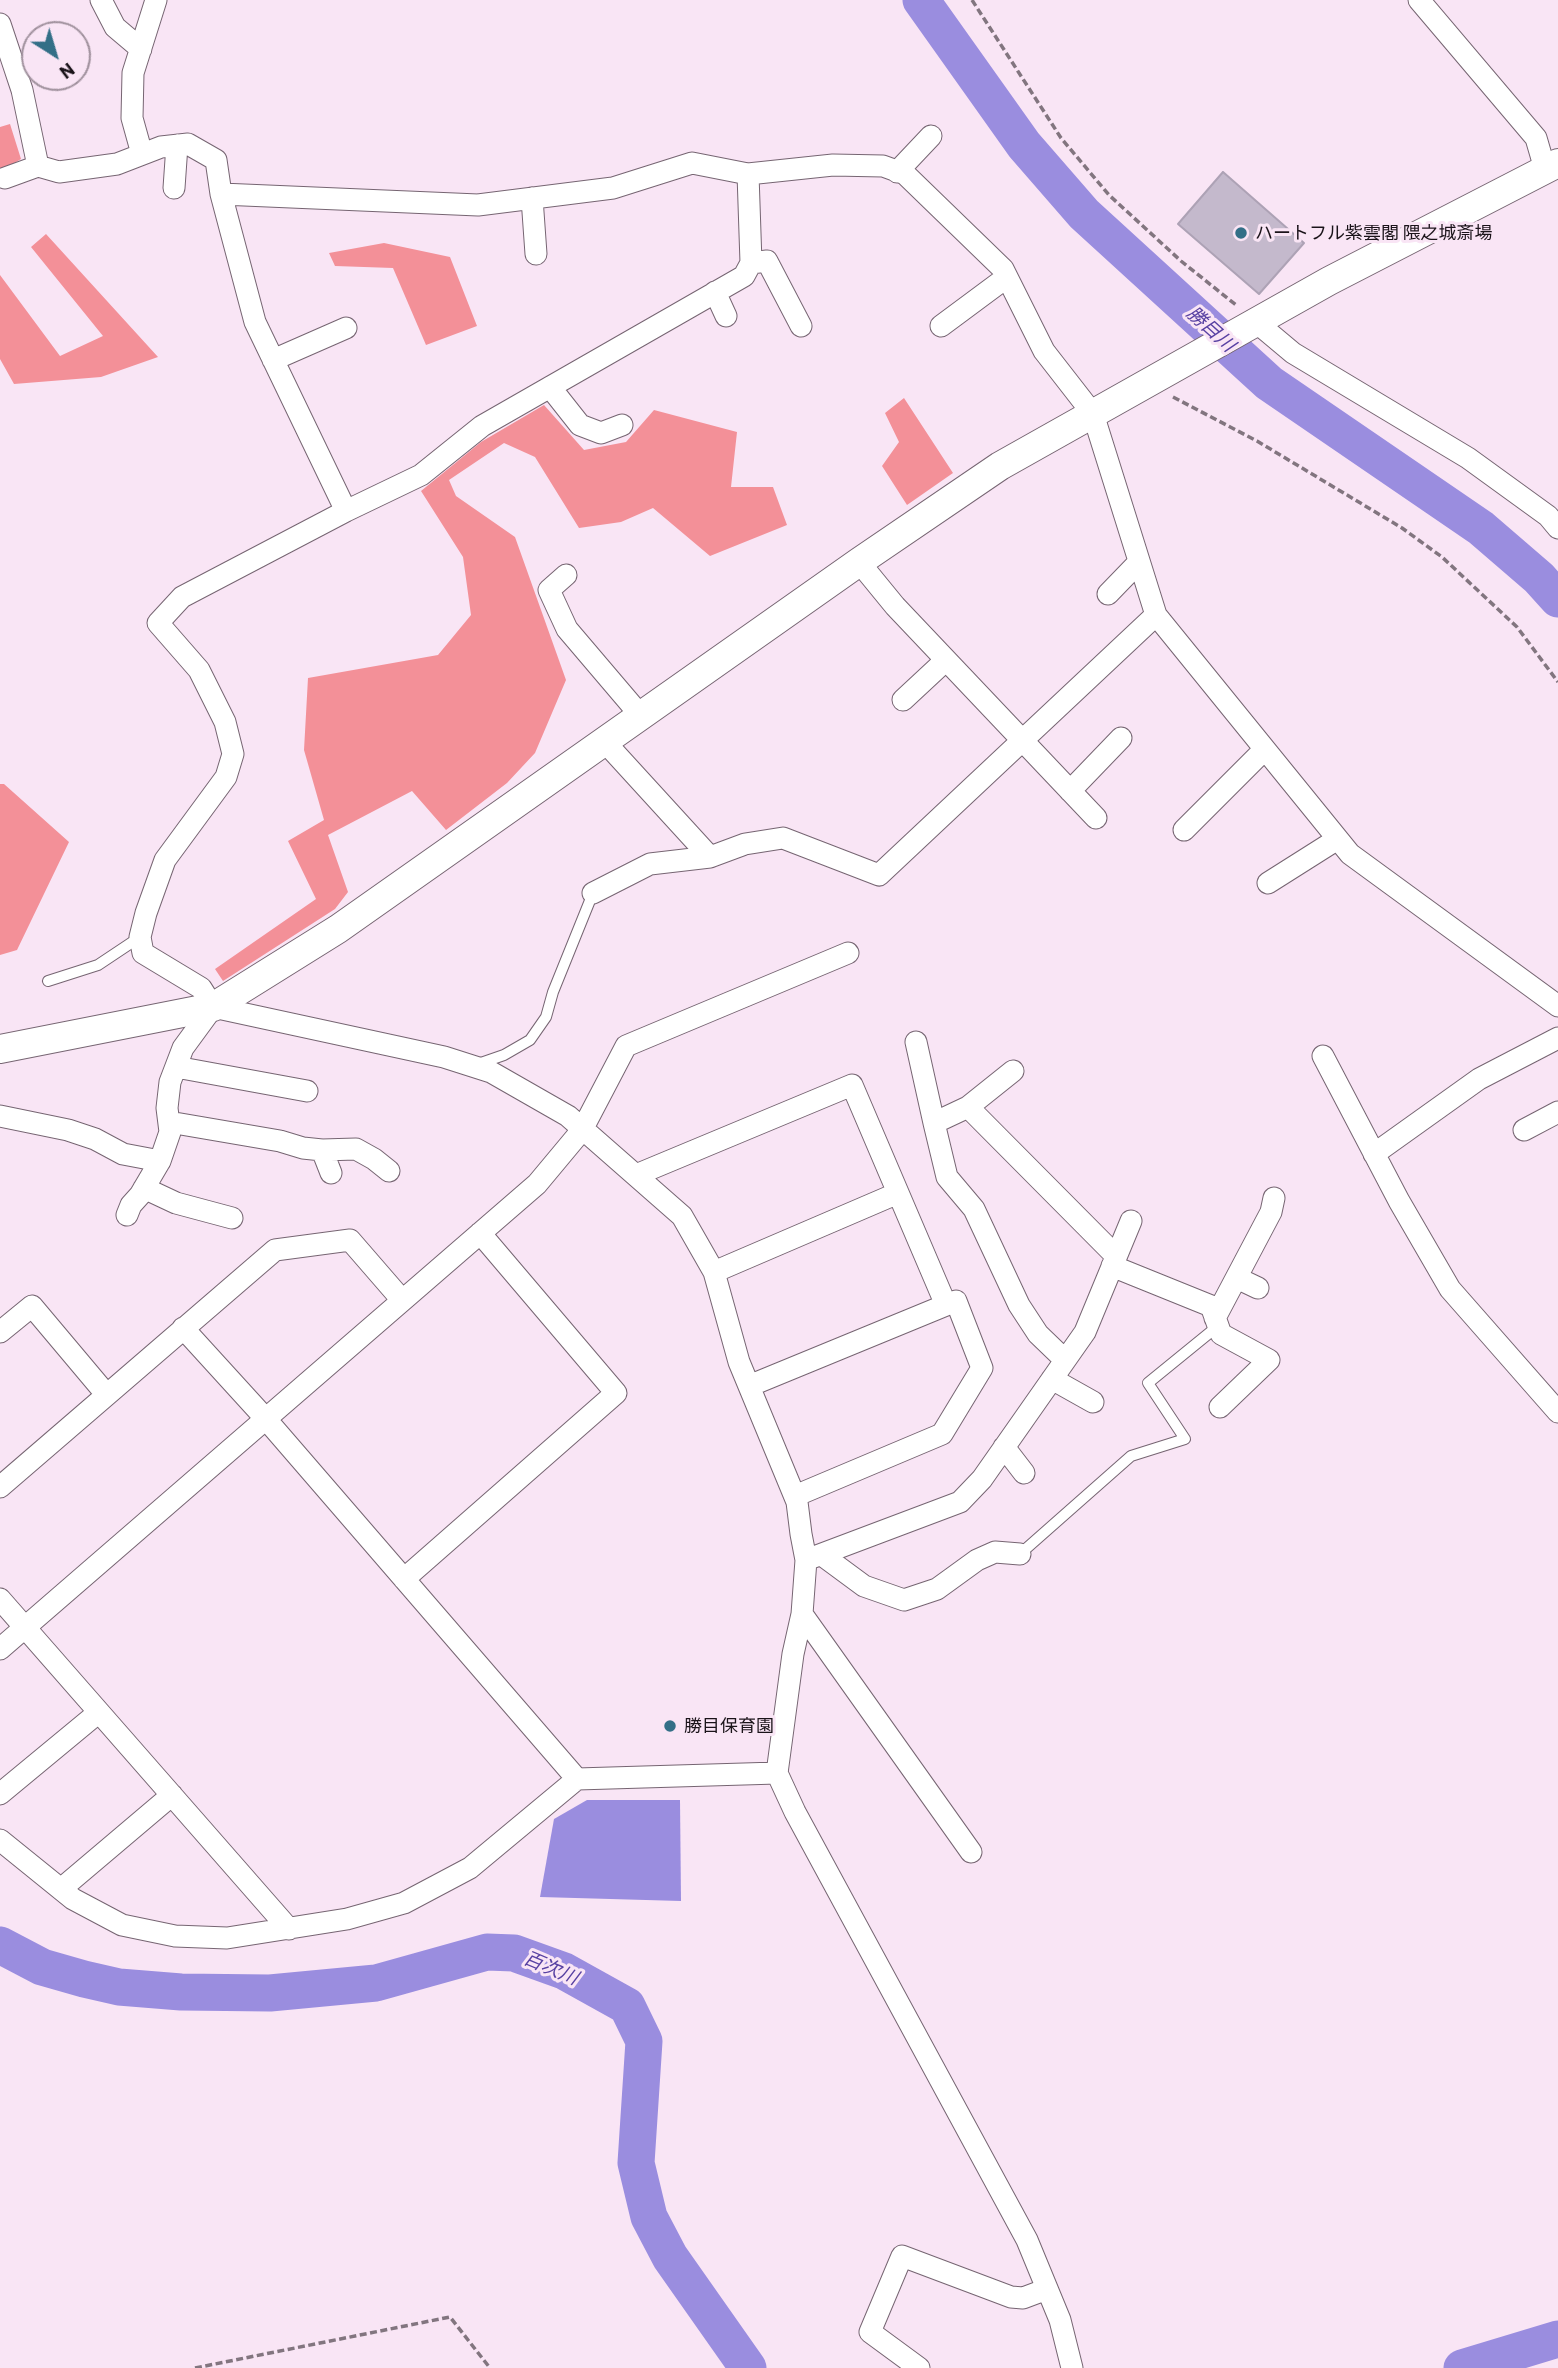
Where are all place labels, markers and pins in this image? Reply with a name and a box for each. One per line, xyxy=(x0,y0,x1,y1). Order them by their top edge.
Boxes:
place label: ハートフル紫雲閣 隈之城斎場 xyxy=(1255,222,1493,244)
marker: ハートフル紫雲閣 隈之城斎場 xyxy=(1233,225,1249,241)
place label: 勝目保育園 xyxy=(684,1715,774,1737)
marker: 勝目保育園 xyxy=(662,1718,678,1734)

